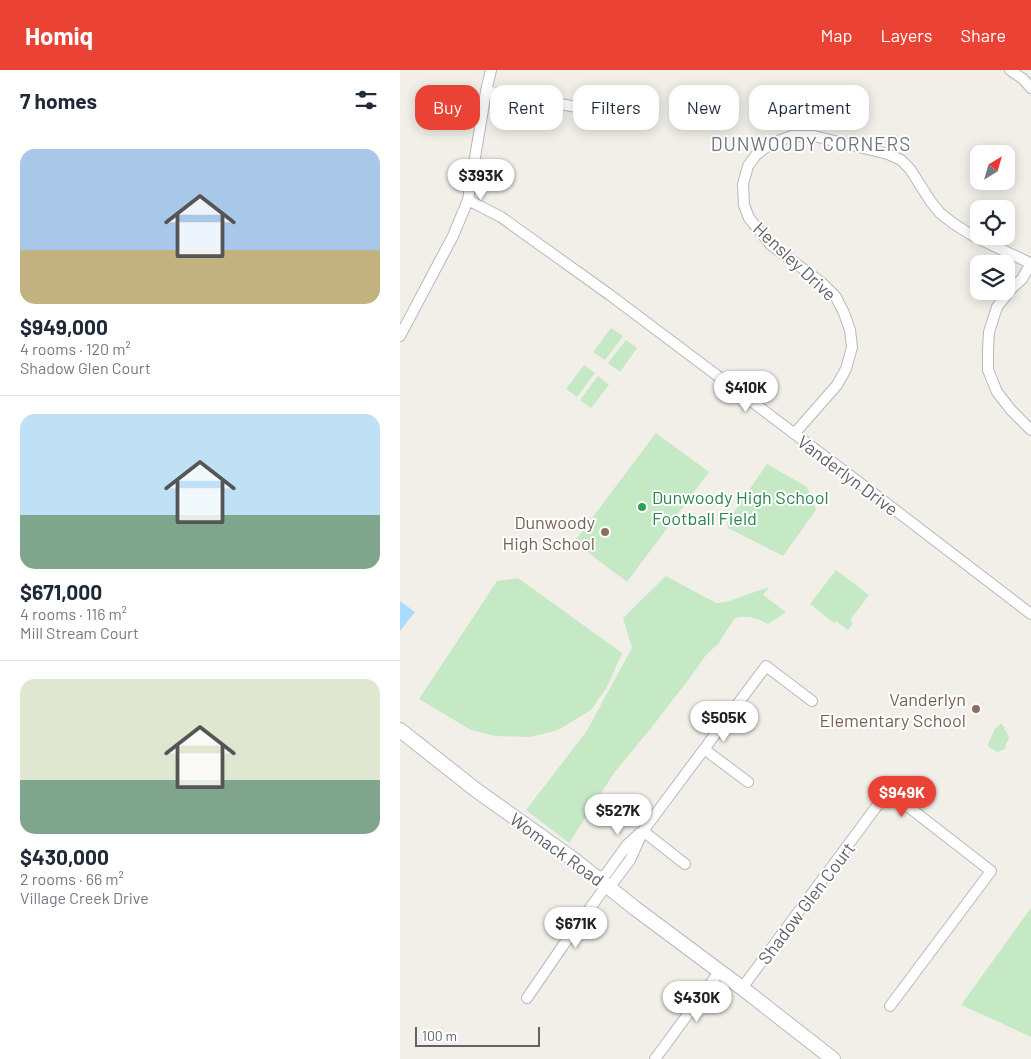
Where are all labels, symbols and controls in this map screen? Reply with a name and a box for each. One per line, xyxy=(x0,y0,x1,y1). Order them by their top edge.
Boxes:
text: Homiq xyxy=(25,21,93,50)
text: Map xyxy=(820,24,852,46)
text: Layers xyxy=(880,24,933,46)
text: Share xyxy=(961,24,1006,46)
chip: Buy xyxy=(415,85,480,130)
chip: Rent xyxy=(490,85,563,130)
chip: Filters xyxy=(573,85,659,130)
chip: New xyxy=(669,85,739,130)
chip: Apartment xyxy=(749,85,869,130)
icon: filters xyxy=(352,86,380,114)
text: 7 homes xyxy=(20,88,97,113)
district label: DUNWOODY CORNERS xyxy=(711,132,911,155)
north arrow xyxy=(970,145,1015,190)
map controls xyxy=(970,145,1015,300)
pin: $393K xyxy=(446,158,516,201)
text: $393K xyxy=(459,165,503,184)
icon: home xyxy=(155,181,245,271)
button: locate xyxy=(970,200,1015,245)
street label: Hensley Drive xyxy=(749,217,841,305)
button: layers xyxy=(970,255,1015,300)
text: $949,000 xyxy=(20,314,108,339)
text: 4 rooms · 120 m² xyxy=(20,339,131,358)
text: Shadow Glen Court xyxy=(20,358,151,377)
pin: $410K xyxy=(711,370,781,413)
text: $410K xyxy=(725,377,767,396)
street label: Vanderlyn Drive xyxy=(793,430,903,520)
icon: home xyxy=(155,447,245,537)
place label: Dunwoody High School Football Field xyxy=(652,486,829,529)
marker: Dunwoody High School Football Field xyxy=(636,501,648,513)
place label: Dunwoody High School xyxy=(502,511,595,554)
marker: Dunwoody High School xyxy=(599,526,611,538)
text: $671,000 xyxy=(20,579,102,604)
text: 4 rooms · 116 m² xyxy=(20,604,127,623)
text: Mill Stream Court xyxy=(20,623,139,642)
place label: Vanderlyn Elementary School xyxy=(819,688,966,731)
pin: $505K xyxy=(689,700,759,743)
marker: Vanderlyn Elementary School xyxy=(970,703,982,715)
text: $505K xyxy=(701,707,747,726)
icon: home xyxy=(155,712,245,802)
pin: $949K xyxy=(867,776,937,818)
text: $949K xyxy=(879,782,925,801)
pin: $527K xyxy=(583,794,653,836)
text: $527K xyxy=(596,800,640,819)
street label: Womack Road xyxy=(506,808,608,890)
street label: Shadow Glen Court xyxy=(753,838,859,968)
text: $430,000 xyxy=(20,844,109,869)
text: 2 rooms · 66 m² xyxy=(20,869,124,888)
text: Village Creek Drive xyxy=(20,888,149,907)
pin: $671K xyxy=(541,906,611,949)
text: $671K xyxy=(555,913,597,932)
pin: $430K xyxy=(662,980,732,1023)
text: $430K xyxy=(674,987,720,1006)
scale bar xyxy=(415,1024,540,1047)
text: 100 m xyxy=(422,1027,457,1044)

